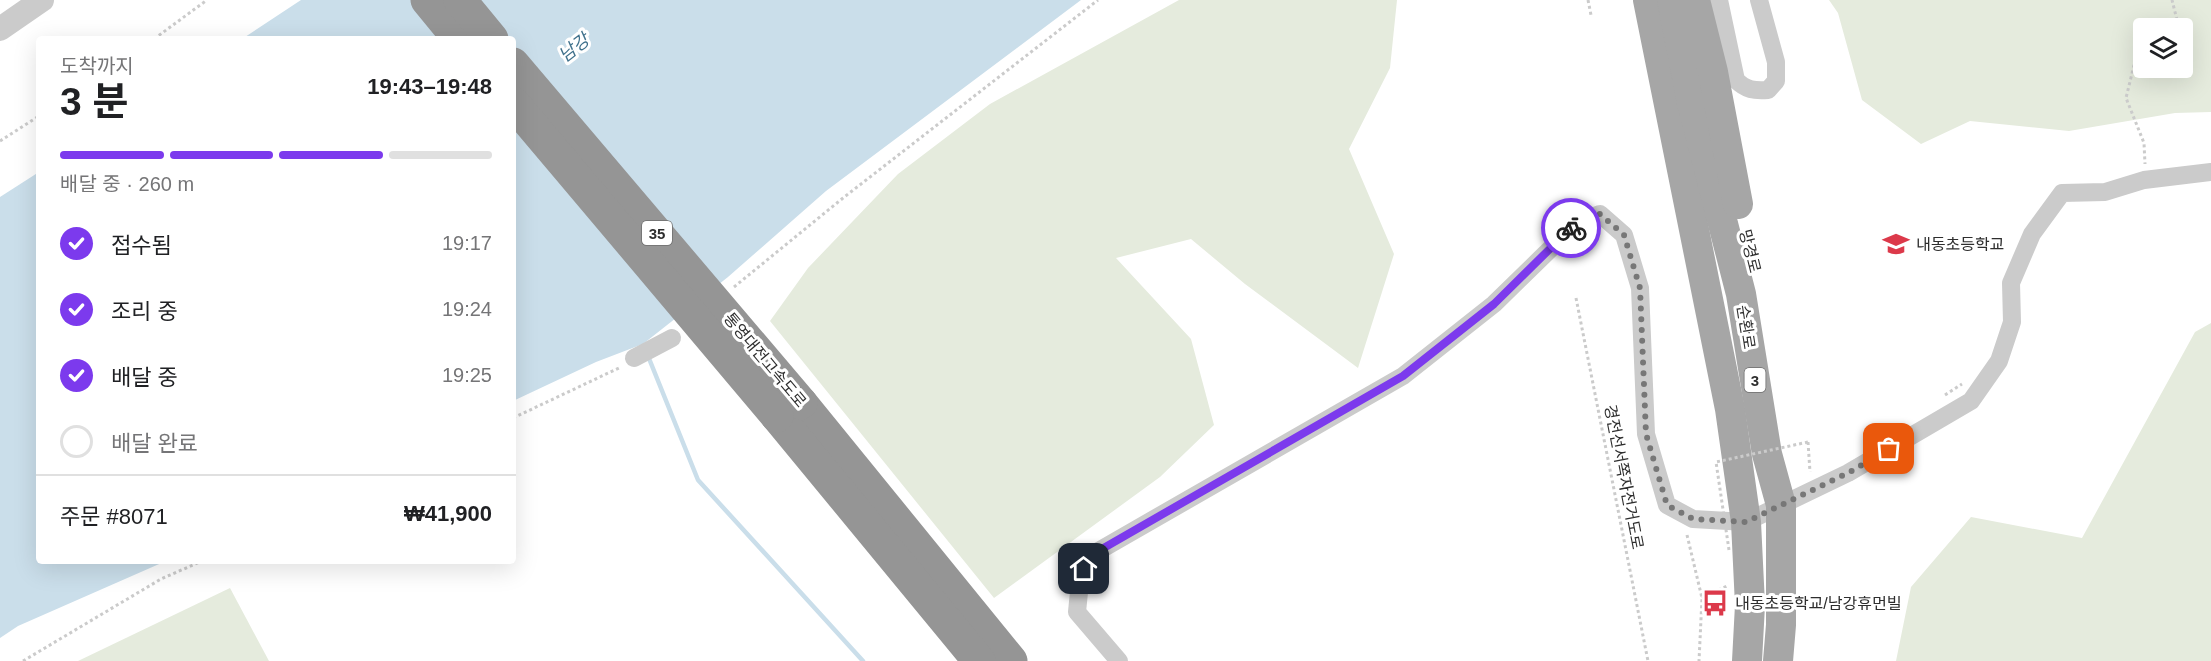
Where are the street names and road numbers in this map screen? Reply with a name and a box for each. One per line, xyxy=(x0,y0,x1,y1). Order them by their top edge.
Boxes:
road number: 35 xyxy=(642,221,672,245)
street label: 망경로 xyxy=(1736,228,1764,275)
street label: 순환로 xyxy=(1734,304,1758,350)
street label: 통영대전고속도로 xyxy=(721,309,810,411)
road number: 3 xyxy=(1744,368,1766,392)
street label: 경전선서쪽자전거도로 xyxy=(1602,403,1646,551)

